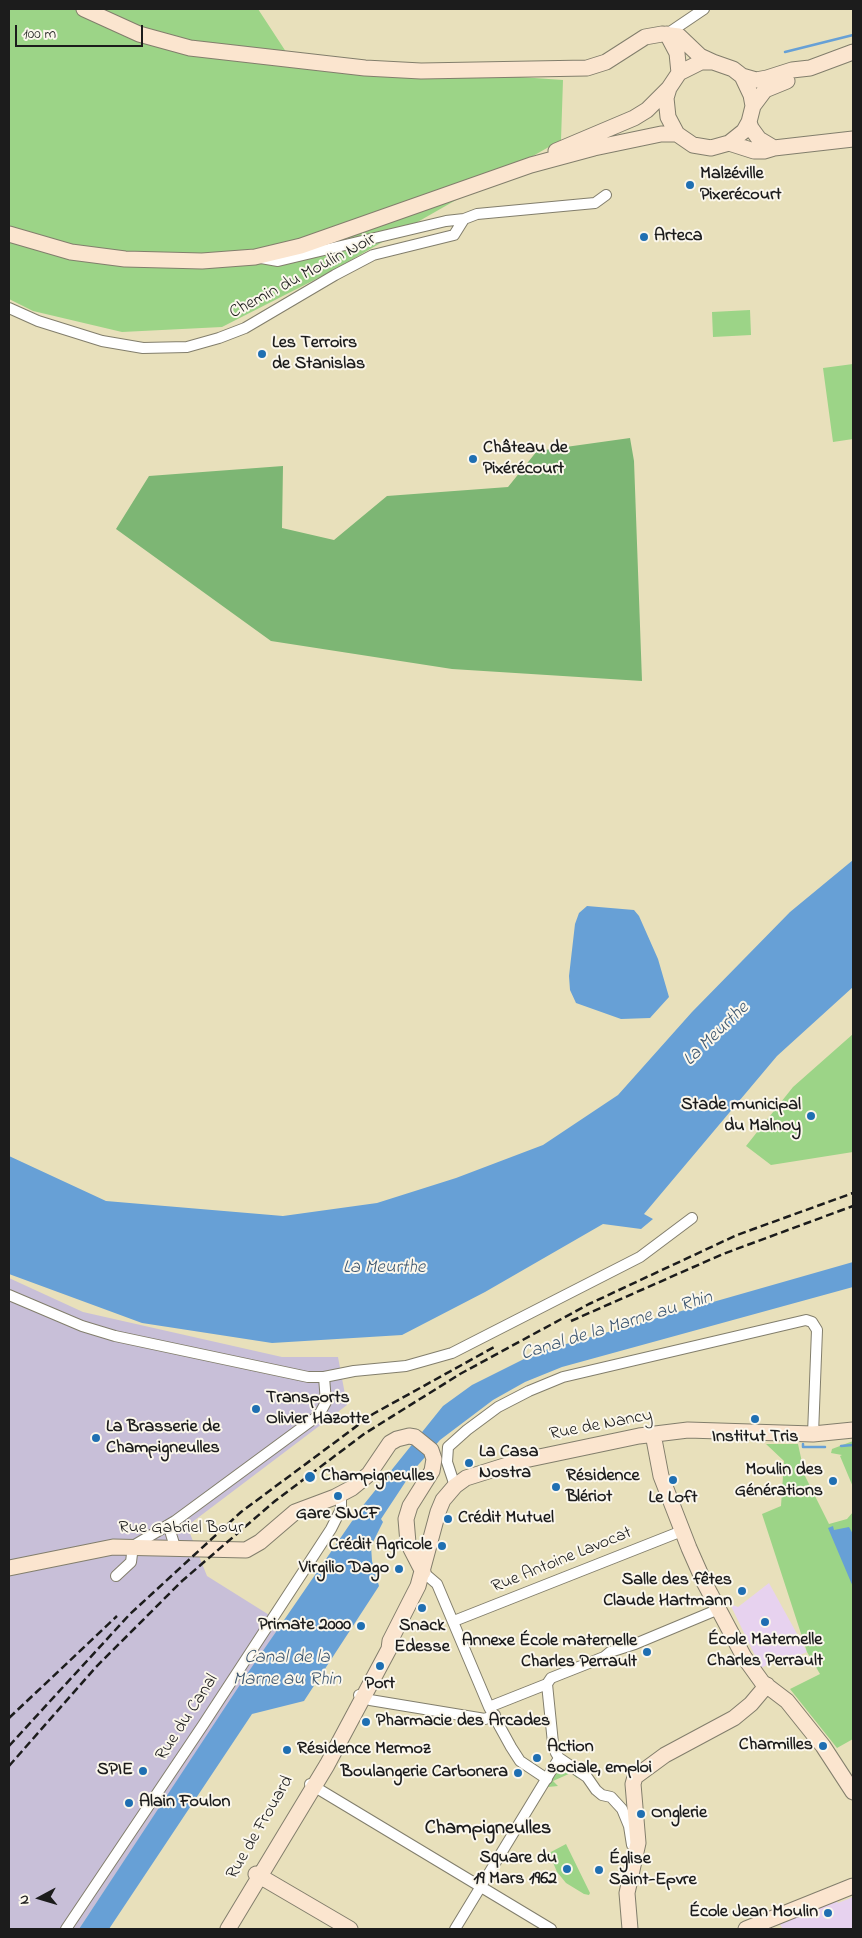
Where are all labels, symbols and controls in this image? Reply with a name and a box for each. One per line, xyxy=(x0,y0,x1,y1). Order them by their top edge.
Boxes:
scale bar xyxy=(18,15,145,47)
text: 100 m xyxy=(23,23,56,45)
place label: Malzéville Pixerécourt xyxy=(700,164,782,206)
marker: Malzéville Pixerécourt xyxy=(684,179,696,191)
place label: Arteca xyxy=(654,226,702,248)
street label: Chemin du Moulin Noir xyxy=(226,229,380,325)
marker: Arteca xyxy=(638,231,650,243)
place label: Les Terroirs de Stanislas xyxy=(272,333,365,376)
marker: Les Terroirs de Stanislas xyxy=(256,348,268,360)
place label: Château de Pixérécourt xyxy=(483,438,568,480)
marker: Château de Pixérécourt xyxy=(467,453,479,465)
water label: La Meurthe xyxy=(679,998,755,1072)
place label: Stade municipal du Malnoy xyxy=(681,1095,801,1138)
marker: Stade municipal du Malnoy xyxy=(805,1110,817,1122)
water label: La Meurthe xyxy=(343,1258,425,1280)
water label: Canal de la Marne au Rhin xyxy=(519,1287,715,1367)
place label: Transports Olivier Hazotte xyxy=(266,1388,370,1430)
marker: Transports Olivier Hazotte xyxy=(250,1403,262,1415)
street label: Rue de Nancy xyxy=(548,1405,654,1447)
marker: Institut Tris xyxy=(749,1413,761,1425)
place label: La Brasserie de Champigneulles xyxy=(106,1417,220,1460)
place label: Institut Tris xyxy=(712,1427,798,1449)
marker: La Brasserie de Champigneulles xyxy=(90,1432,102,1444)
place label: La Casa Nostra xyxy=(479,1442,538,1485)
marker: La Casa Nostra xyxy=(463,1457,475,1469)
place label: Moulin des Générations xyxy=(735,1460,823,1502)
place label: Champigneulles xyxy=(321,1466,435,1488)
place label: Résidence Blériot xyxy=(566,1466,640,1508)
marker: Champigneulles xyxy=(303,1470,317,1484)
marker: Le Loft xyxy=(667,1474,679,1486)
marker: Moulin des Générations xyxy=(827,1475,839,1487)
marker: Résidence Blériot xyxy=(550,1481,562,1493)
place label: Le Loft xyxy=(649,1488,697,1510)
marker: Gare SNCF xyxy=(332,1490,344,1502)
place label: Gare SNCF xyxy=(296,1504,380,1526)
place label: Crédit Mutuel xyxy=(458,1508,554,1530)
marker: Crédit Mutuel xyxy=(442,1513,454,1525)
street label: Rue Gabriel Bour xyxy=(119,1518,243,1540)
street label: Rue Antoine Lavocat xyxy=(489,1523,635,1599)
place label: Crédit Agricole xyxy=(329,1535,432,1557)
marker: Crédit Agricole xyxy=(436,1540,448,1552)
place label: Virgilio Dago xyxy=(299,1558,389,1580)
marker: Virgilio Dago xyxy=(393,1563,405,1575)
place label: Salle des fêtes Claude Hartmann xyxy=(603,1570,732,1612)
marker: Salle des fêtes Claude Hartmann xyxy=(736,1585,748,1597)
marker: Snack Edesse xyxy=(416,1602,428,1614)
place label: Primate 2000 xyxy=(258,1615,351,1637)
place label: Snack Edesse xyxy=(394,1616,450,1658)
marker: École Maternelle Charles Perrault xyxy=(759,1616,771,1628)
marker: Primate 2000 xyxy=(355,1620,367,1632)
place label: École Maternelle Charles Perrault xyxy=(707,1630,823,1672)
place label: Annexe École maternelle Charles Perrault xyxy=(462,1631,637,1674)
marker: Annexe École maternelle Charles Perrault xyxy=(641,1646,653,1658)
water label: Canal de la Marne au Rhin xyxy=(233,1648,341,1692)
marker: Port xyxy=(374,1660,386,1672)
street label: Rue du Canal xyxy=(152,1671,224,1765)
place label: Port xyxy=(365,1674,395,1696)
place label: Pharmacie des Arcades xyxy=(376,1711,550,1733)
marker: Pharmacie des Arcades xyxy=(360,1716,372,1728)
place label: Charmilles xyxy=(739,1735,813,1757)
place label: Action sociale, emploi xyxy=(547,1737,652,1780)
place label: Résidence Mermoz xyxy=(297,1739,430,1761)
marker: Charmilles xyxy=(817,1740,829,1752)
marker: Résidence Mermoz xyxy=(281,1744,293,1756)
marker: Action sociale, emploi xyxy=(531,1752,543,1764)
place label: SPIE xyxy=(97,1760,133,1782)
place label: Boulangerie Carbonera xyxy=(341,1762,508,1784)
marker: SPIE xyxy=(137,1765,149,1777)
marker: Boulangerie Carbonera xyxy=(512,1767,524,1779)
street label: Rue de Frouard xyxy=(223,1772,299,1884)
place label: Alain Foulon xyxy=(139,1792,230,1814)
marker: Alain Foulon xyxy=(123,1797,135,1809)
place label: Onglerie xyxy=(651,1803,707,1825)
marker: Onglerie xyxy=(635,1808,647,1820)
district label: Champigneulles xyxy=(425,1818,551,1842)
place label: Square du 19 Mars 1962 xyxy=(473,1848,557,1890)
place label: Église Saint-Epvre xyxy=(609,1849,696,1892)
marker: Square du 19 Mars 1962 xyxy=(561,1863,573,1875)
marker: Église Saint-Epvre xyxy=(593,1864,605,1876)
north arrow xyxy=(15,1873,65,1923)
text: N xyxy=(14,1894,36,1905)
place label: École Jean Moulin xyxy=(689,1902,818,1924)
marker: École Jean Moulin xyxy=(822,1907,834,1919)

